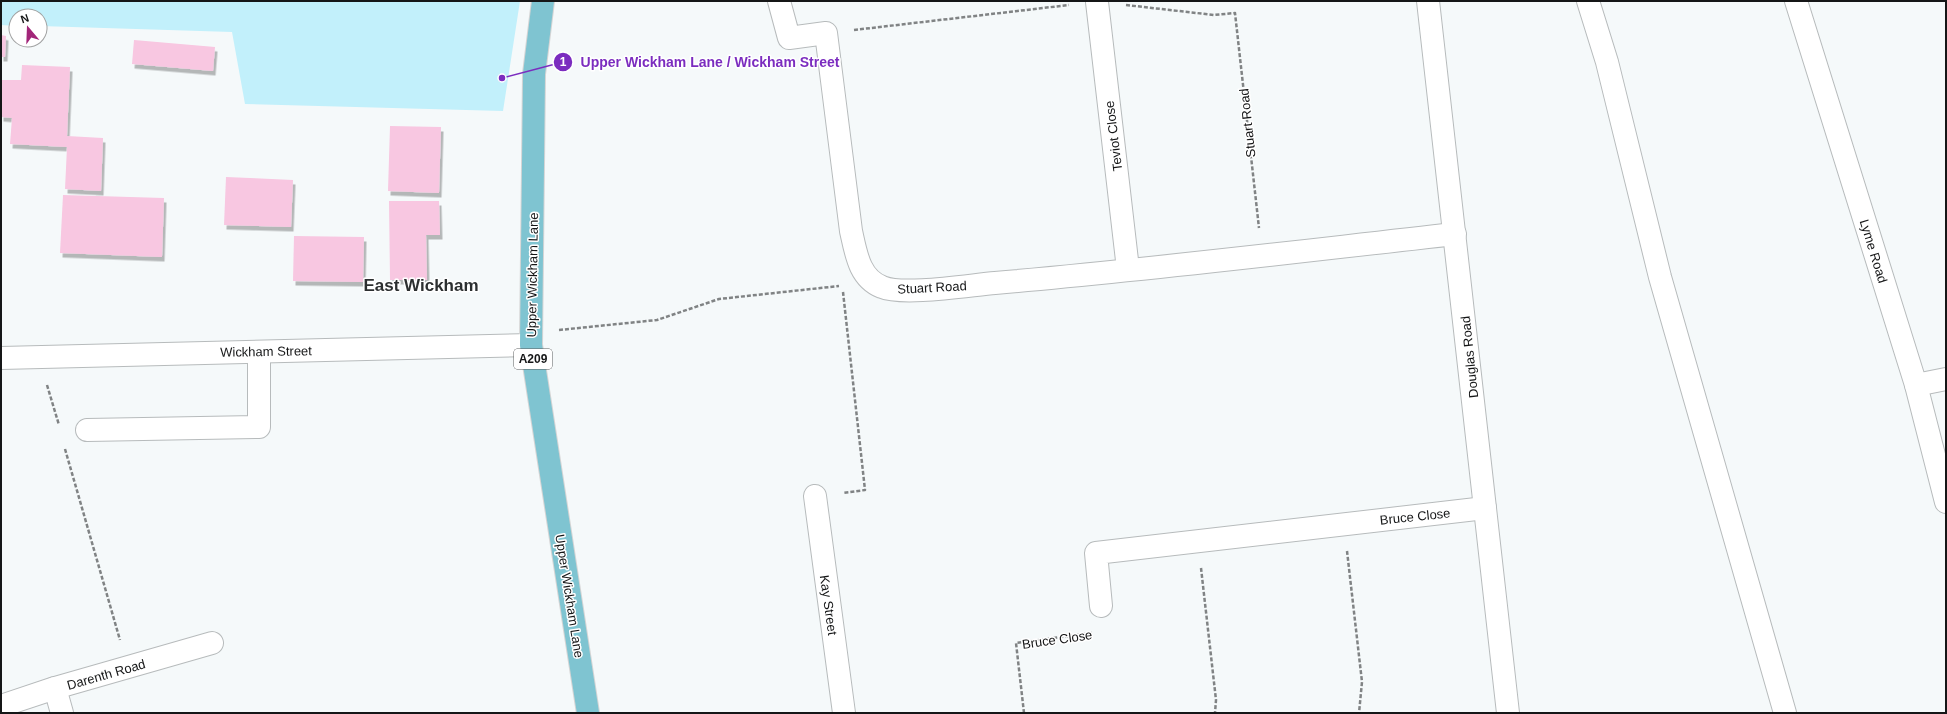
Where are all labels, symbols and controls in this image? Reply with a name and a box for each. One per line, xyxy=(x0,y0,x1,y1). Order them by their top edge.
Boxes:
north arrow xyxy=(8,8,48,48)
text: N xyxy=(19,12,31,26)
callout: Upper Wickham Lane / Wickham Street xyxy=(553,49,847,75)
text: Upper Wickham Lane / Wickham Street xyxy=(581,54,840,70)
text: 1 xyxy=(560,55,567,69)
street label: Stuart Road xyxy=(1236,88,1259,158)
street label: Teviot Close xyxy=(1102,100,1125,172)
street label: Upper Wickham Lane xyxy=(524,212,541,338)
street label: Lyme Road xyxy=(1857,217,1890,285)
district label: East Wickham xyxy=(363,276,479,295)
street label: Stuart Road xyxy=(897,278,967,297)
street label: Douglas Road xyxy=(1458,315,1481,399)
street label: Wickham Street xyxy=(220,343,312,360)
road number: A209 xyxy=(514,349,552,369)
street label: Bruce Close xyxy=(1379,505,1451,528)
street label: Upper Wickham Lane xyxy=(552,533,587,659)
street label: Kay Street xyxy=(817,574,840,637)
street label: Bruce Close xyxy=(1021,627,1093,652)
street label: Darenth Road xyxy=(65,656,147,693)

